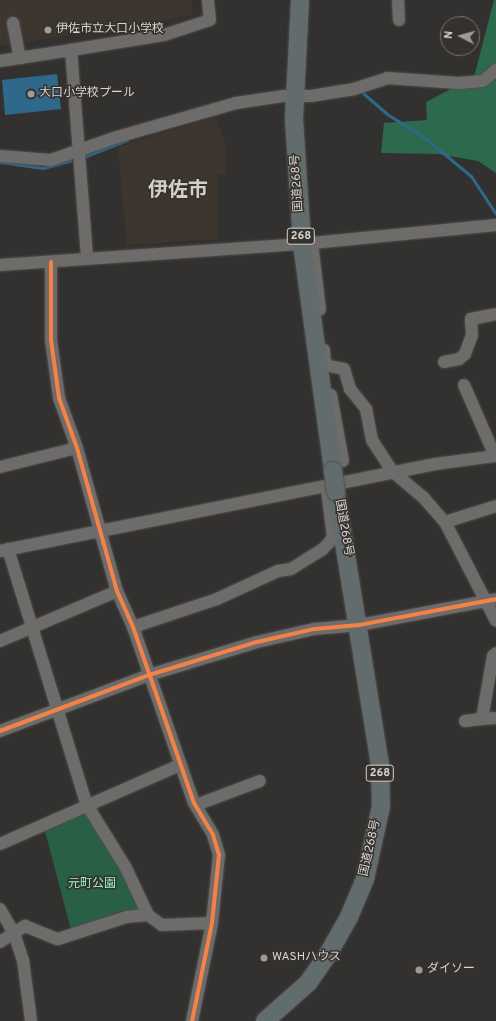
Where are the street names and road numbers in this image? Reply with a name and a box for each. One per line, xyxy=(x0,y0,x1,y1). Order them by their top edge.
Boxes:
street label: 国道268号 xyxy=(289,154,307,212)
road number: 268 xyxy=(286,227,316,245)
street label: 国道268号 xyxy=(331,498,355,558)
road number: 268 xyxy=(365,764,395,782)
street label: 国道268号 xyxy=(357,818,385,878)

